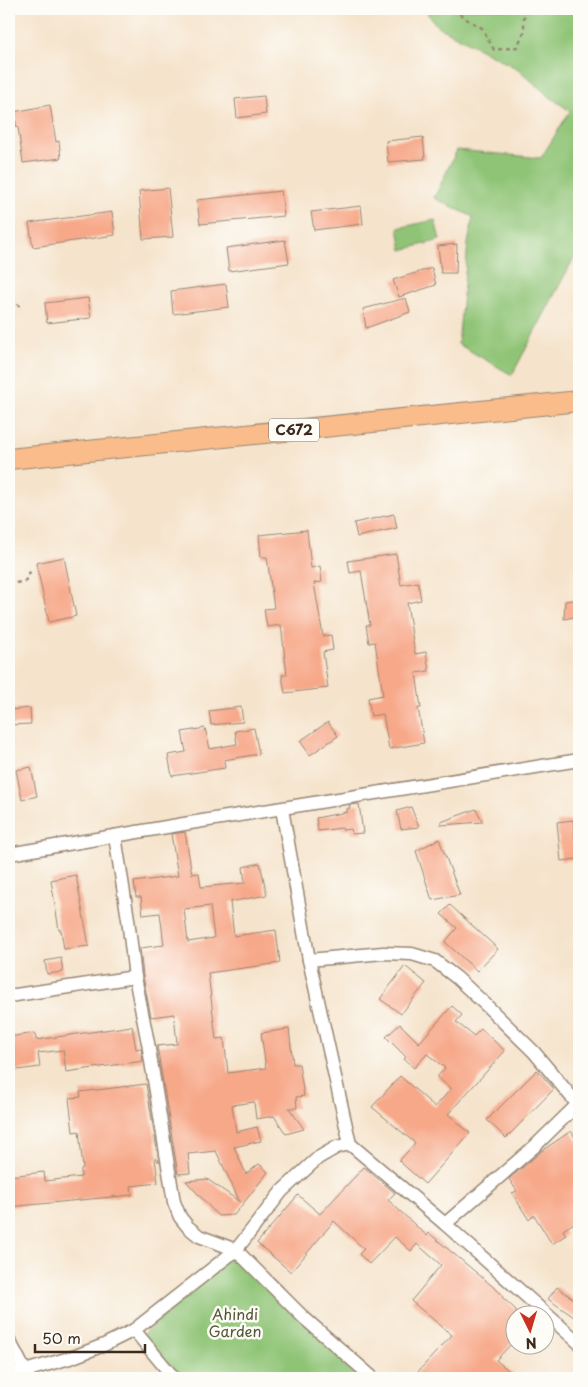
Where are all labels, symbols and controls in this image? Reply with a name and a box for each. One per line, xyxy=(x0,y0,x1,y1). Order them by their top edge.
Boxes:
road number: C672 xyxy=(269,418,319,442)
park label: Ahindi Garden xyxy=(208,1302,262,1342)
north arrow xyxy=(506,1304,556,1354)
scale bar xyxy=(35,1322,145,1354)
text: 50 m xyxy=(42,1326,81,1349)
text: N xyxy=(525,1333,538,1354)

